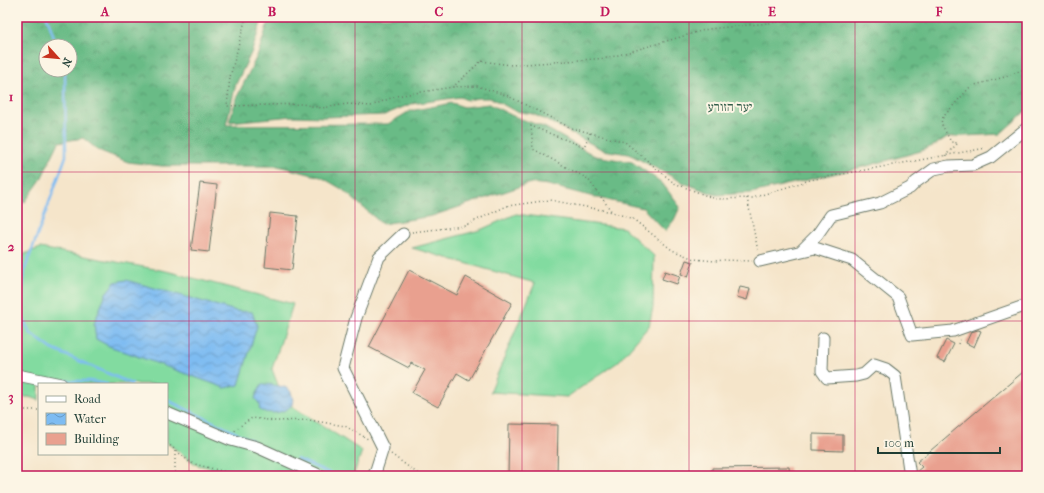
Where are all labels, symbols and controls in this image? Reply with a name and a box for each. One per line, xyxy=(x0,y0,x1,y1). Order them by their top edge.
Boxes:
text: A xyxy=(100,4,110,19)
text: B xyxy=(268,4,277,19)
text: C xyxy=(435,4,444,19)
text: D xyxy=(600,4,610,19)
text: E xyxy=(768,4,776,19)
text: F xyxy=(935,4,943,19)
north arrow xyxy=(38,38,78,78)
text: N xyxy=(58,56,74,70)
text: 1 xyxy=(9,89,14,104)
park label: יער הזורע xyxy=(708,99,753,114)
text: 2 xyxy=(8,239,15,254)
legend xyxy=(38,383,168,455)
text: 3 xyxy=(8,389,14,405)
text: Road xyxy=(74,392,101,406)
text: Water xyxy=(73,412,107,426)
scale bar xyxy=(878,429,1000,455)
text: Building xyxy=(74,432,119,446)
text: 100 m xyxy=(884,436,914,450)

